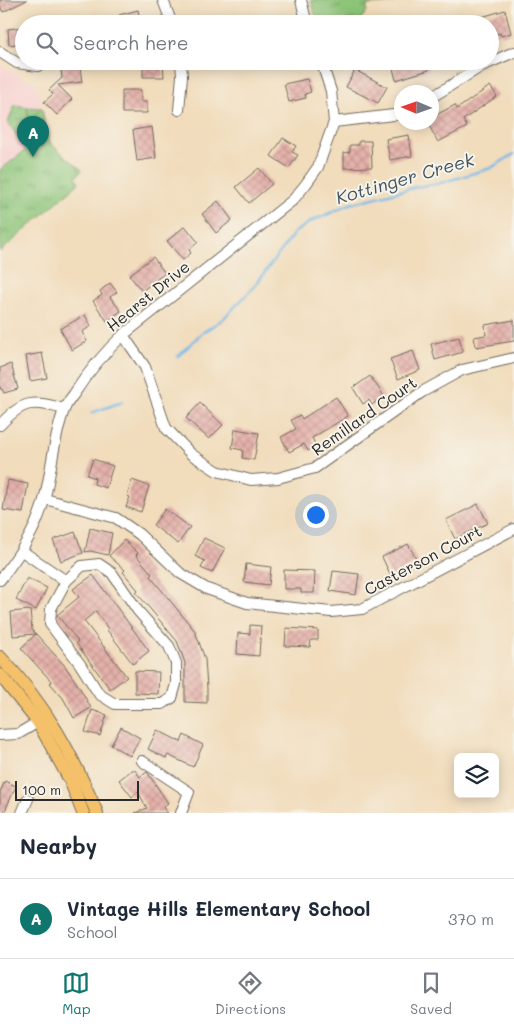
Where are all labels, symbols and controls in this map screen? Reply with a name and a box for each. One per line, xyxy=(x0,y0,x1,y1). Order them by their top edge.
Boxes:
search box xyxy=(15,15,499,70)
icon: search xyxy=(33,29,61,57)
text: Search here xyxy=(73,30,189,55)
north arrow xyxy=(394,85,439,130)
pin: A xyxy=(17,116,49,157)
water label: Kottinger Creek xyxy=(333,147,477,209)
street label: Hearst Drive xyxy=(102,255,194,336)
street label: Remillard Court xyxy=(307,371,420,460)
your location xyxy=(303,502,329,528)
street label: Casterson Court xyxy=(360,520,485,599)
map controls xyxy=(454,753,499,798)
button: layers xyxy=(454,753,499,798)
scale bar xyxy=(15,778,139,801)
text: 100 m xyxy=(22,780,61,799)
text: Nearby xyxy=(20,832,97,859)
text: Vintage Hills Elementary School xyxy=(67,896,370,921)
text: A xyxy=(30,908,42,929)
text: 370 m xyxy=(448,908,494,929)
text: School xyxy=(67,921,117,942)
tab: Map xyxy=(62,969,91,1018)
tab: Directions xyxy=(215,969,286,1018)
tab: Saved xyxy=(410,969,452,1018)

